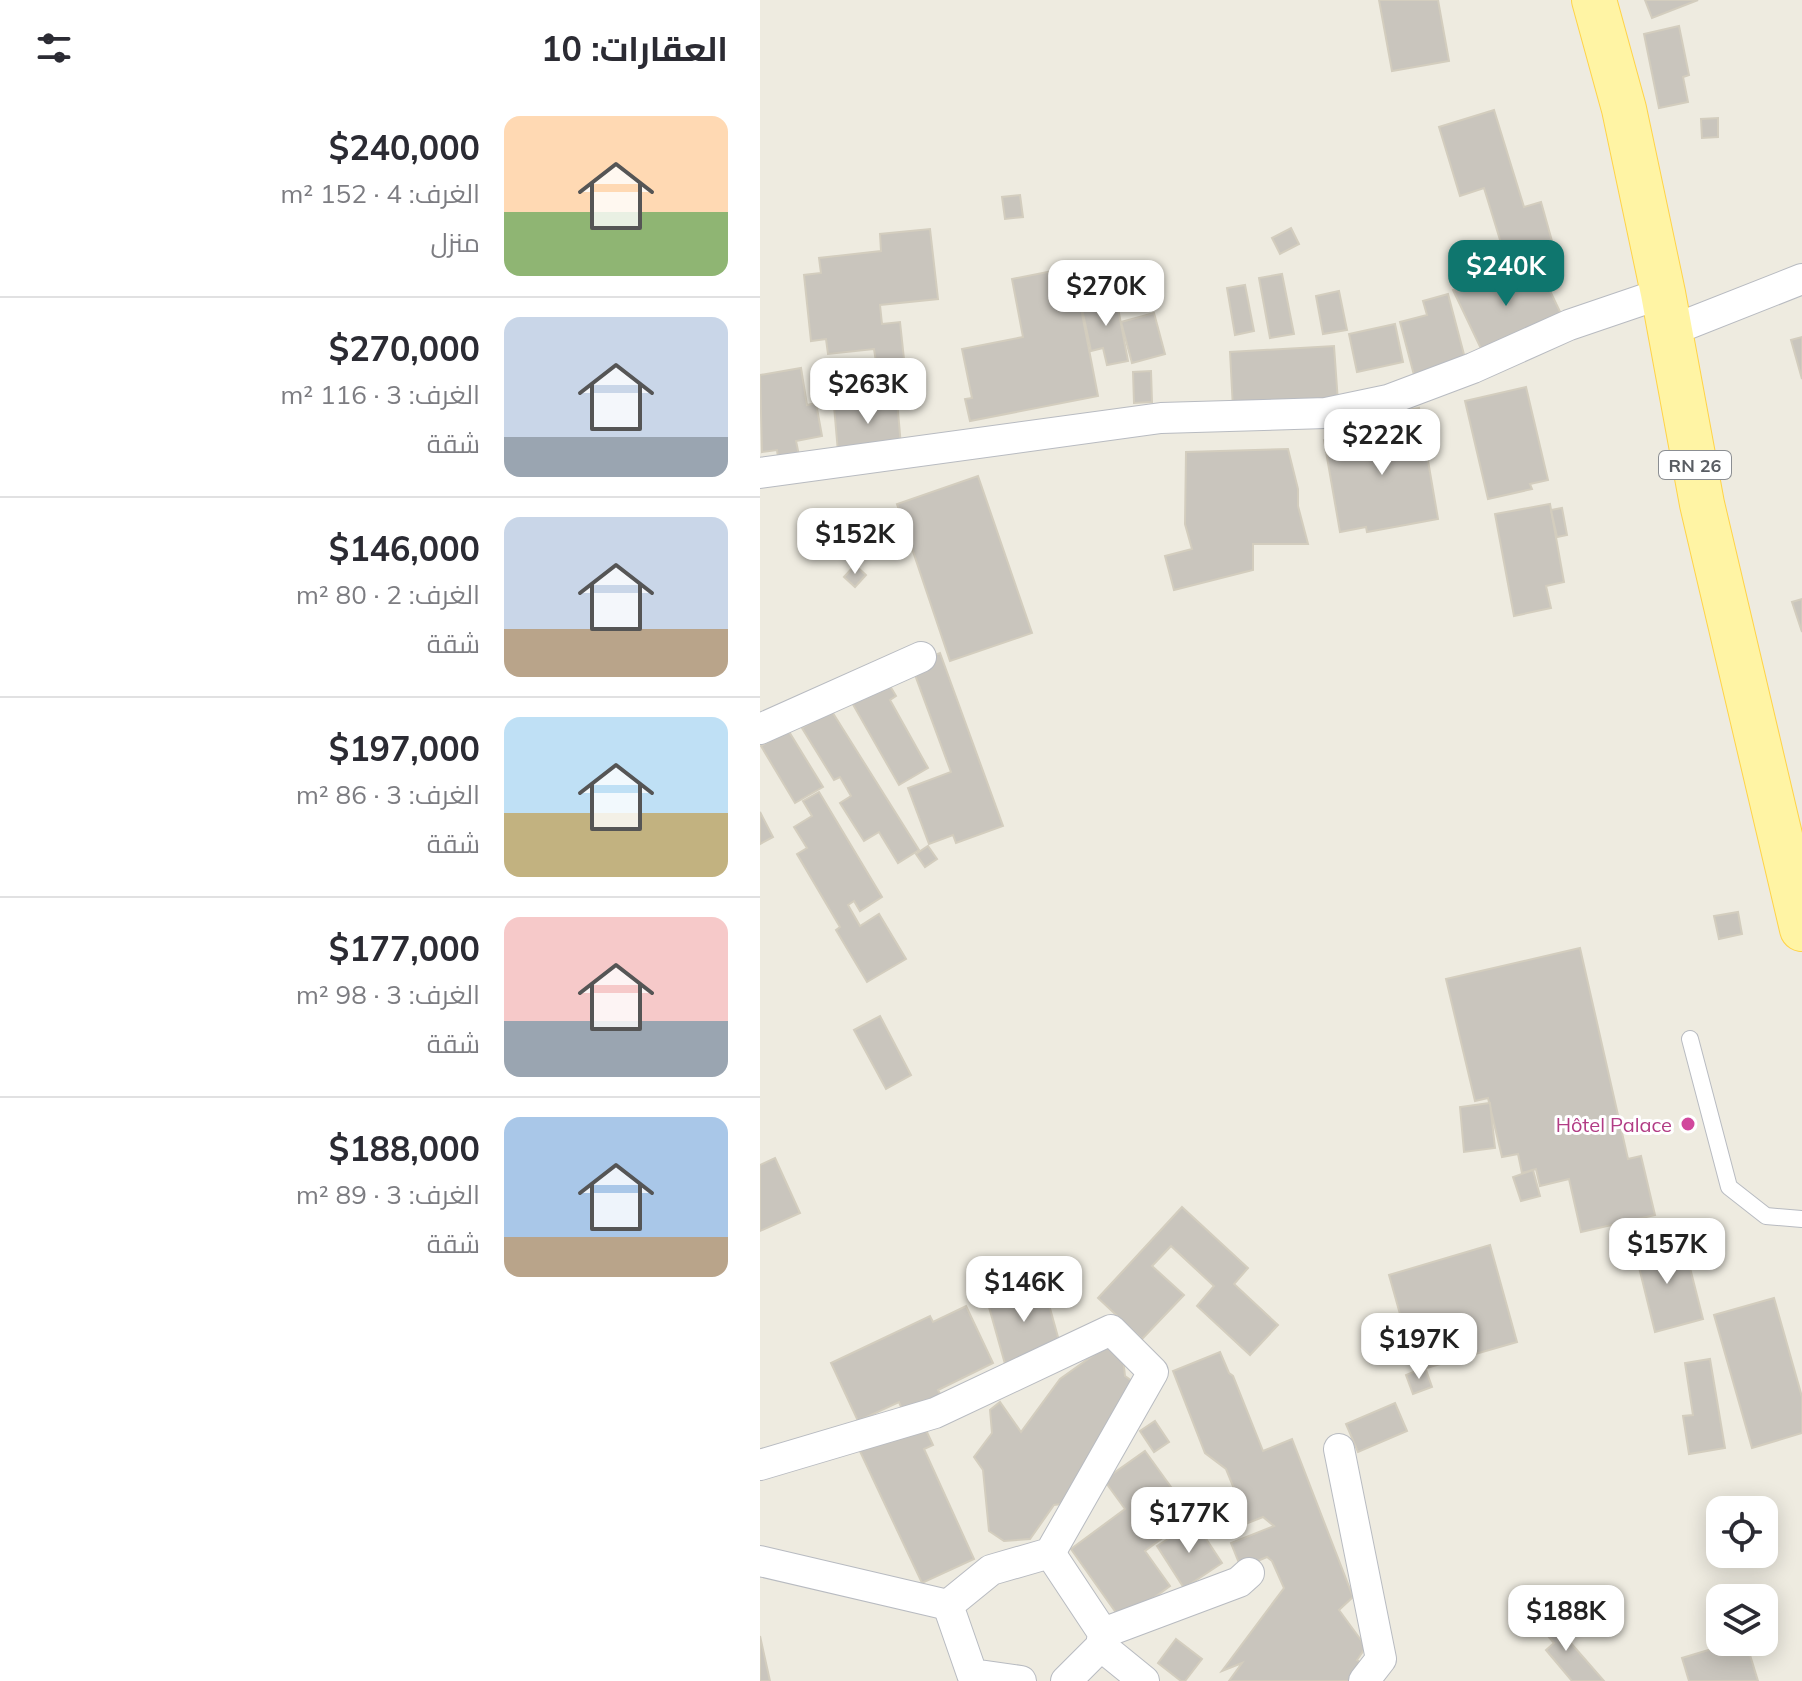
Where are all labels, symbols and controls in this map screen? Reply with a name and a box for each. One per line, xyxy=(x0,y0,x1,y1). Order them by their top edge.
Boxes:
icon: filters xyxy=(32,26,76,70)
text: العقارات: 10 xyxy=(541,27,728,70)
text: $240,000 xyxy=(329,126,480,169)
icon: home xyxy=(568,148,664,244)
text: الغرف: 4 · 152 m² xyxy=(280,177,480,210)
text: منزل xyxy=(431,226,480,259)
pin: $240K xyxy=(1450,240,1562,308)
text: $240K xyxy=(1466,249,1546,282)
pin: $270K xyxy=(1050,260,1162,328)
text: $270K xyxy=(1066,269,1146,302)
text: $270,000 xyxy=(329,327,480,370)
icon: home xyxy=(568,349,664,445)
pin: $263K xyxy=(812,358,924,426)
text: $263K xyxy=(828,367,908,400)
text: الغرف: 3 · 116 m² xyxy=(280,378,480,411)
pin: $222K xyxy=(1326,409,1438,477)
text: $222K xyxy=(1342,418,1422,451)
text: شقة xyxy=(427,427,480,460)
road number: RN 26 xyxy=(1659,451,1731,479)
pin: $152K xyxy=(799,508,911,576)
text: $152K xyxy=(815,517,895,550)
text: $146,000 xyxy=(329,527,480,570)
icon: home xyxy=(568,549,664,645)
text: الغرف: 2 · 80 m² xyxy=(296,578,480,611)
text: شقة xyxy=(427,627,480,660)
text: $197,000 xyxy=(329,727,480,770)
icon: home xyxy=(568,749,664,845)
text: الغرف: 3 · 86 m² xyxy=(296,778,480,811)
text: شقة xyxy=(427,827,480,860)
text: $177,000 xyxy=(329,927,480,970)
icon: home xyxy=(568,949,664,1045)
text: الغرف: 3 · 98 m² xyxy=(296,978,480,1011)
text: شقة xyxy=(427,1027,480,1060)
place label: Hôtel Palace xyxy=(1556,1112,1672,1137)
marker: Hôtel Palace xyxy=(1679,1115,1697,1133)
text: $188,000 xyxy=(329,1127,480,1170)
icon: home xyxy=(568,1149,664,1245)
text: الغرف: 3 · 89 m² xyxy=(296,1178,480,1211)
pin: $157K xyxy=(1611,1218,1723,1286)
text: شقة xyxy=(427,1227,480,1260)
text: $157K xyxy=(1627,1227,1707,1260)
pin: $146K xyxy=(968,1256,1080,1324)
text: $146K xyxy=(984,1265,1064,1298)
pin: $197K xyxy=(1363,1313,1475,1381)
text: $197K xyxy=(1379,1322,1459,1355)
pin: $177K xyxy=(1133,1487,1245,1555)
text: $177K xyxy=(1149,1496,1229,1529)
map controls xyxy=(1706,1496,1778,1656)
button: locate xyxy=(1706,1496,1778,1568)
button: layers xyxy=(1706,1584,1778,1656)
pin: $188K xyxy=(1510,1585,1622,1653)
text: $188K xyxy=(1526,1594,1606,1627)

